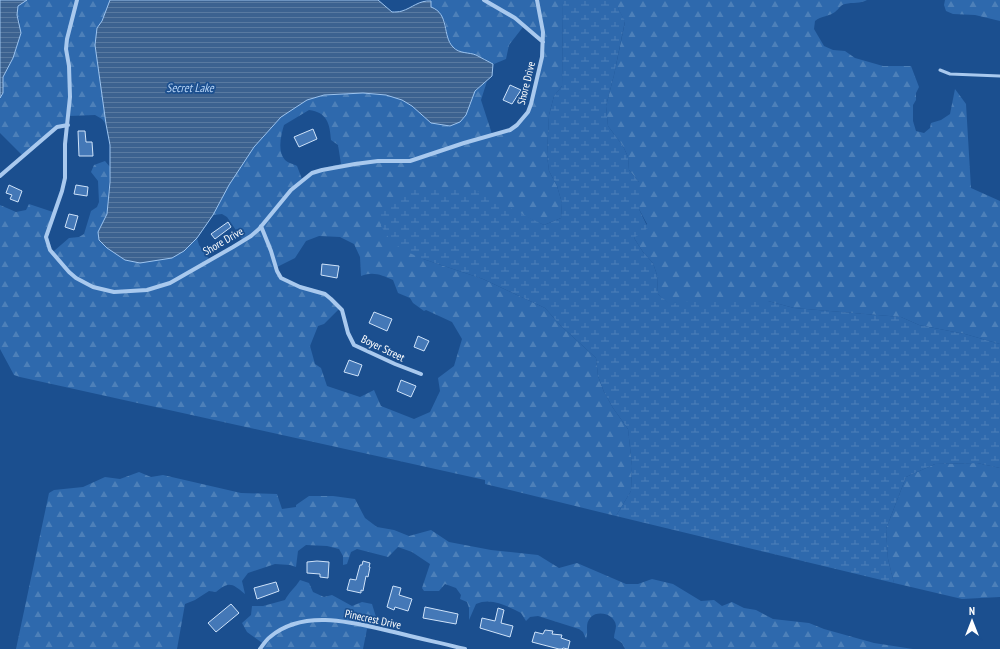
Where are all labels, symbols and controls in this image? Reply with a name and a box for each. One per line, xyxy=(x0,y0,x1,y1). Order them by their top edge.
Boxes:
street label: Shore Drive xyxy=(514,59,538,106)
water label: Secret Lake xyxy=(166,80,215,95)
street label: Shore Drive xyxy=(200,224,246,258)
street label: Boyer Street xyxy=(359,331,407,365)
north arrow xyxy=(952,601,992,641)
text: N xyxy=(969,604,975,618)
street label: Pinecrest Drive xyxy=(344,606,403,632)

